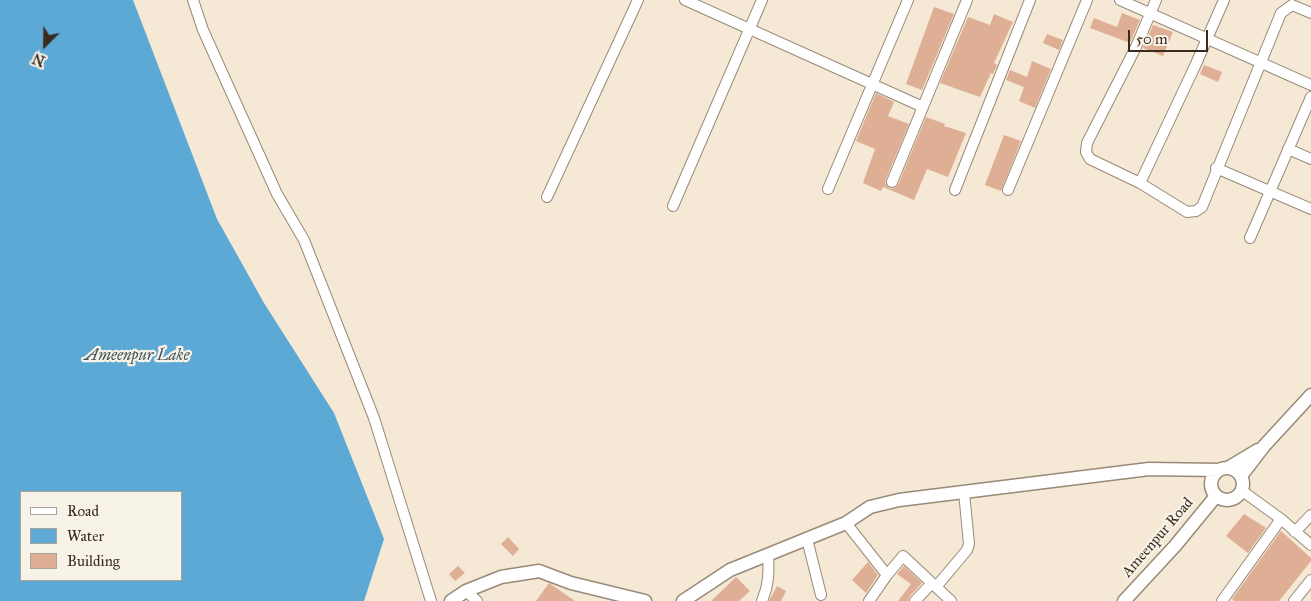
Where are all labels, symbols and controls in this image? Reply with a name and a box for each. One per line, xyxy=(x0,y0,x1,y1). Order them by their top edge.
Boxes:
north arrow xyxy=(20,20,70,70)
scale bar xyxy=(1131,20,1211,52)
text: 50 m xyxy=(1136,30,1168,48)
text: N xyxy=(30,49,48,69)
water label: Ameenpur Lake xyxy=(85,346,189,366)
legend xyxy=(20,491,182,581)
street label: Ameenpur Road xyxy=(1119,495,1197,581)
text: Road xyxy=(67,502,99,520)
text: Water xyxy=(67,527,104,545)
text: Building xyxy=(67,552,120,570)

